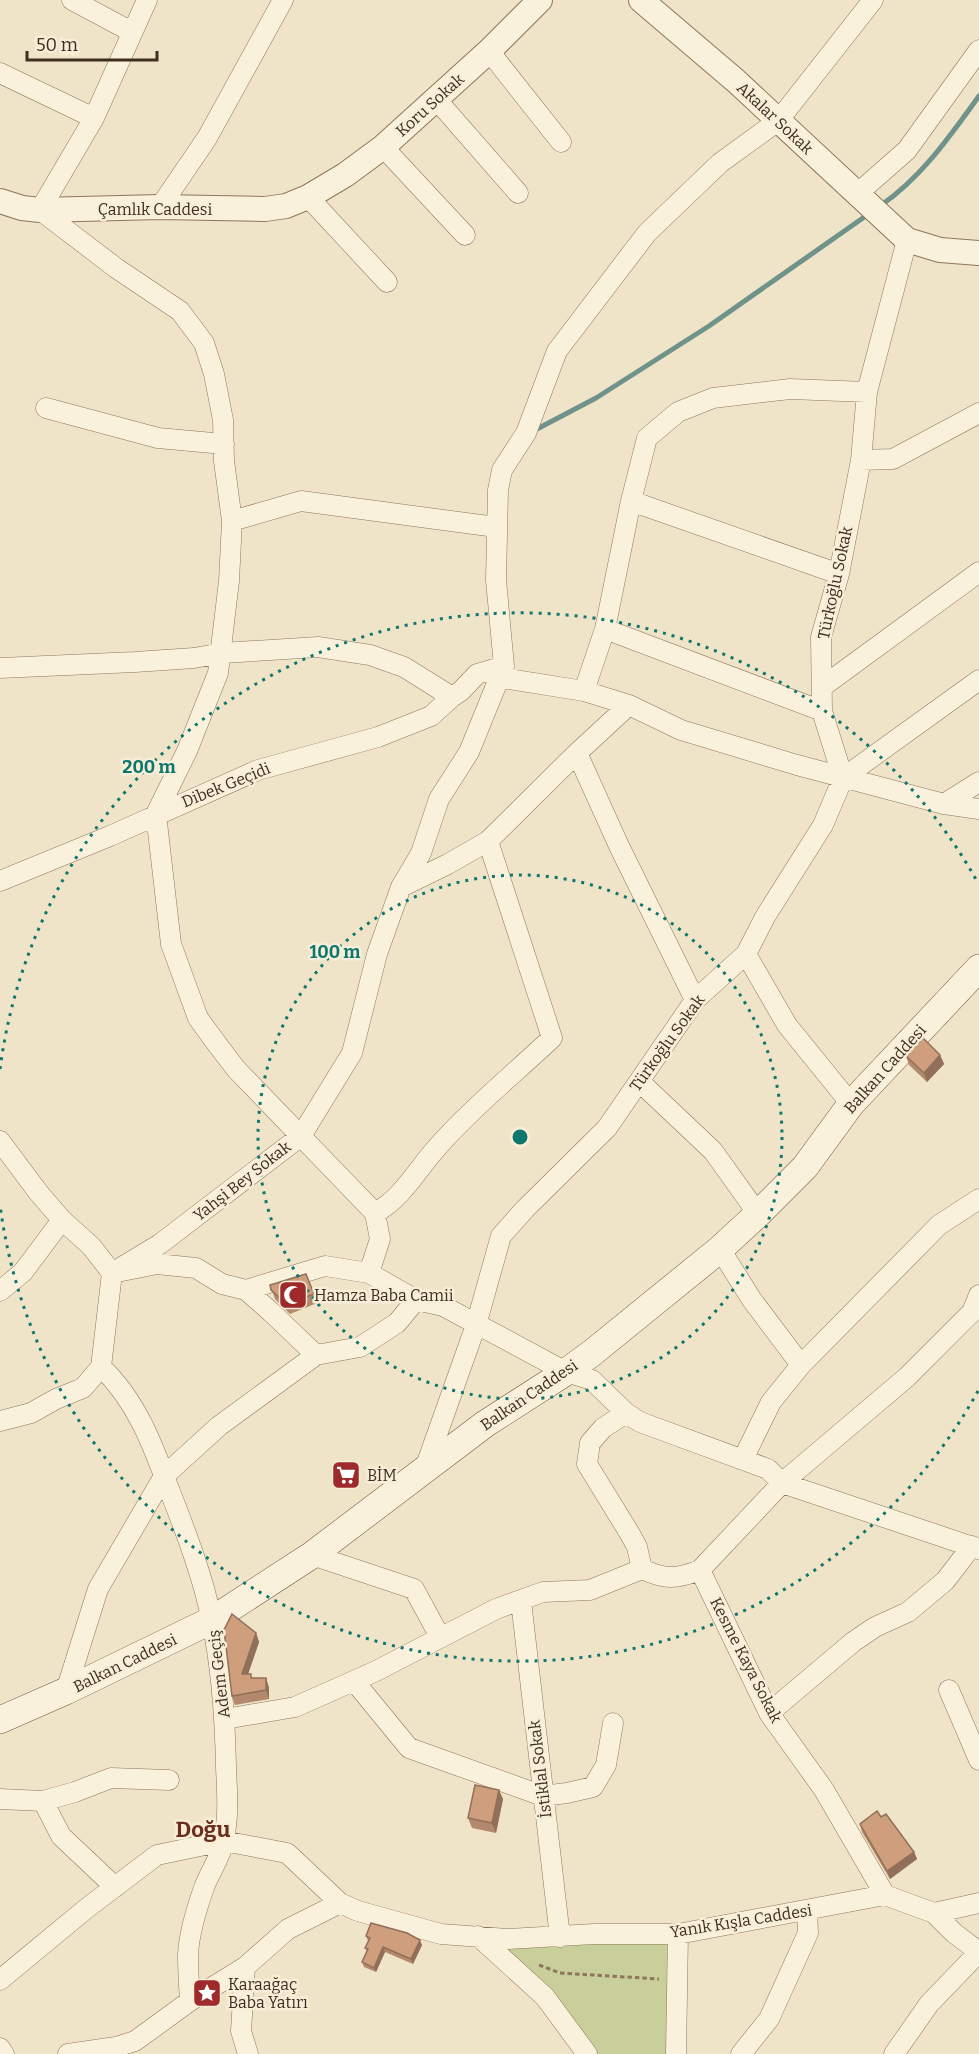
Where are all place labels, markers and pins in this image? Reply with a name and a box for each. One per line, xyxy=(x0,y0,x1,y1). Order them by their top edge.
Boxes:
centre of rings xyxy=(510,1127,530,1147)
mosque icon: Hamza Baba Camii xyxy=(277,1279,309,1311)
place label: Hamza Baba Camii xyxy=(314,1286,454,1305)
supermarket icon: BİM xyxy=(330,1459,362,1491)
place label: BİM xyxy=(367,1466,397,1485)
place label: Karaağaç Baba Yatırı xyxy=(228,1975,308,2012)
place icon: Karaağaç Baba Yatırı xyxy=(191,1977,223,2009)

